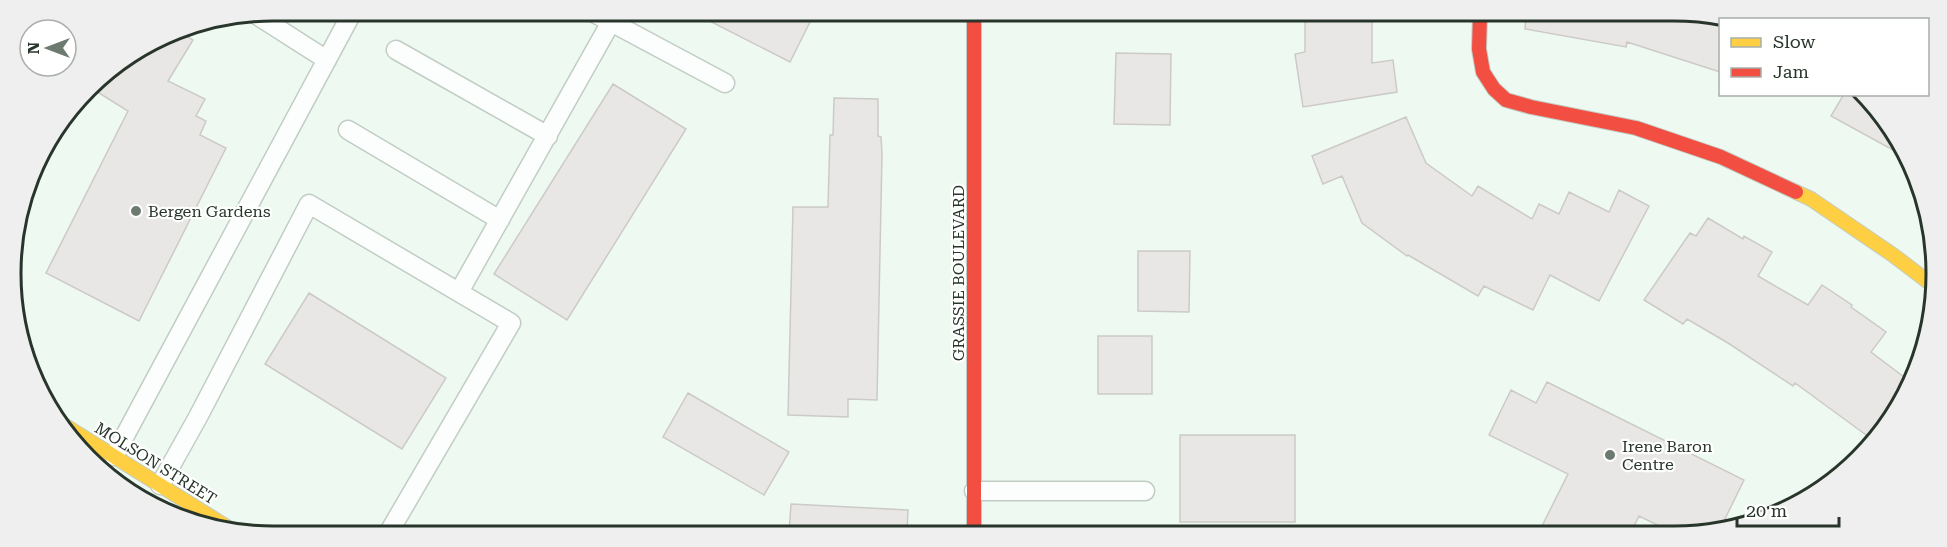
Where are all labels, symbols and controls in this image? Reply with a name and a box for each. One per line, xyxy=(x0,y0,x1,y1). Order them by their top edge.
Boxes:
north arrow xyxy=(18,18,78,78)
legend xyxy=(1719,18,1929,96)
text: Slow xyxy=(1773,31,1815,52)
text: N xyxy=(24,42,43,54)
text: Jam xyxy=(1773,61,1809,82)
street label: GRASSIE BOULEVARD xyxy=(949,185,968,361)
place label: Bergen Gardens xyxy=(148,202,271,221)
marker: Bergen Gardens xyxy=(129,204,143,218)
street label: MOLSON STREET xyxy=(91,418,220,509)
place label: Irene Baron Centre xyxy=(1622,437,1712,474)
marker: Irene Baron Centre xyxy=(1603,448,1617,462)
scale bar xyxy=(1737,490,1839,528)
text: 20 m xyxy=(1746,500,1787,521)

